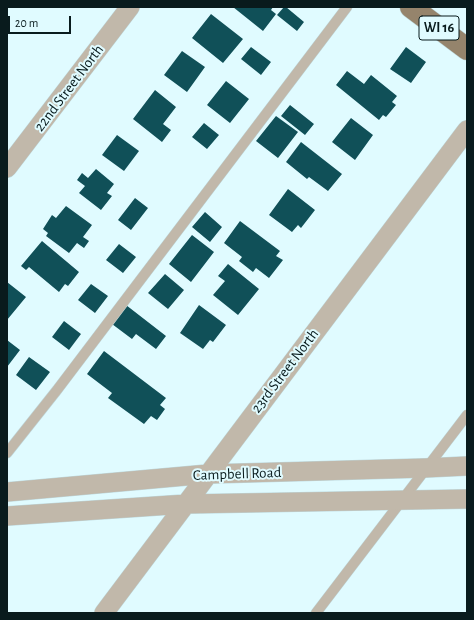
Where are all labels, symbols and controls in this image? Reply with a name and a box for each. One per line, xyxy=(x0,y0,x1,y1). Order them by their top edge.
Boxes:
scale bar xyxy=(10,8,73,34)
road number: WI 16 xyxy=(419,16,459,40)
text: 20 m xyxy=(15,17,38,29)
street label: 22nd Street North xyxy=(31,41,107,135)
street label: 23rd Street North xyxy=(248,325,322,417)
street label: Campbell Road xyxy=(192,463,282,485)

